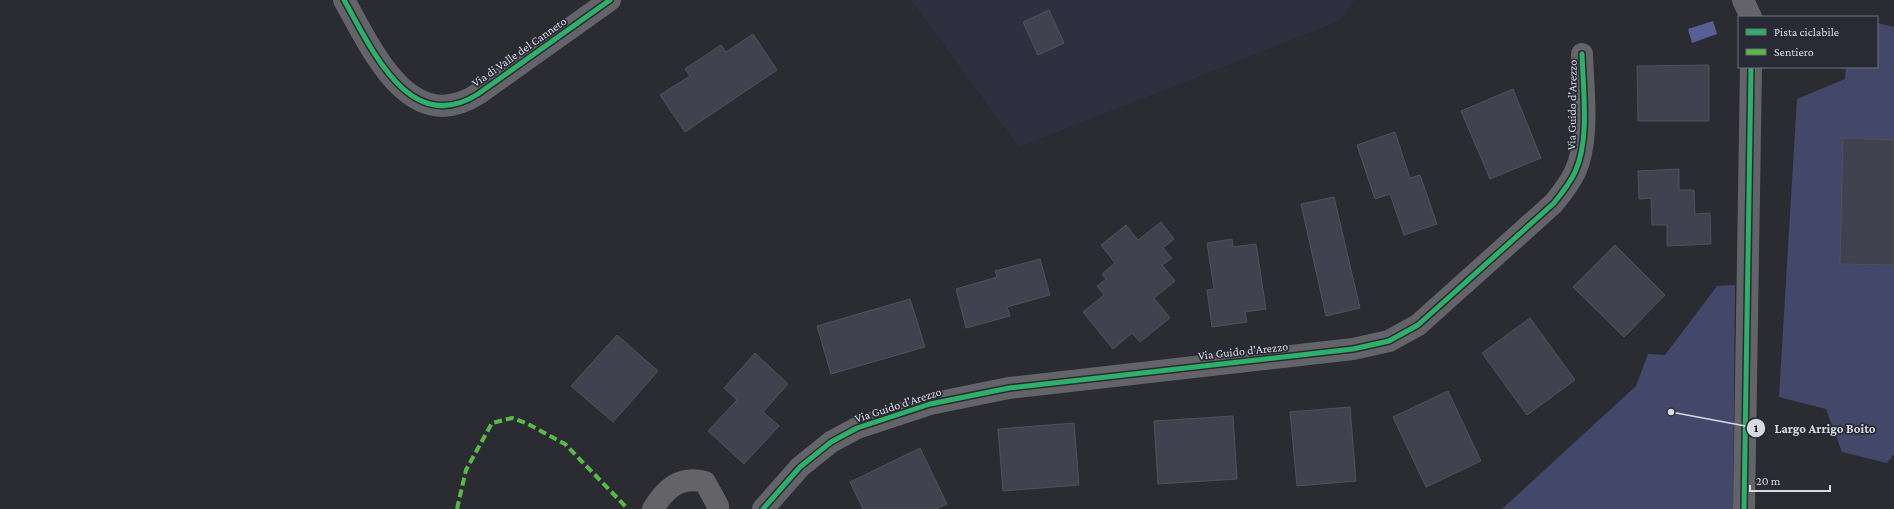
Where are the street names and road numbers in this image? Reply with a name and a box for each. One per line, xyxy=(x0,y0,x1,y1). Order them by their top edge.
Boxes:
street label: Via di Valle del Canneto xyxy=(469,14,569,90)
street label: Via Guido d'Arezzo xyxy=(1564,60,1580,150)
street label: Via Guido d'Arezzo xyxy=(1197,339,1289,363)
street label: Via Guido d'Arezzo xyxy=(853,384,943,426)

